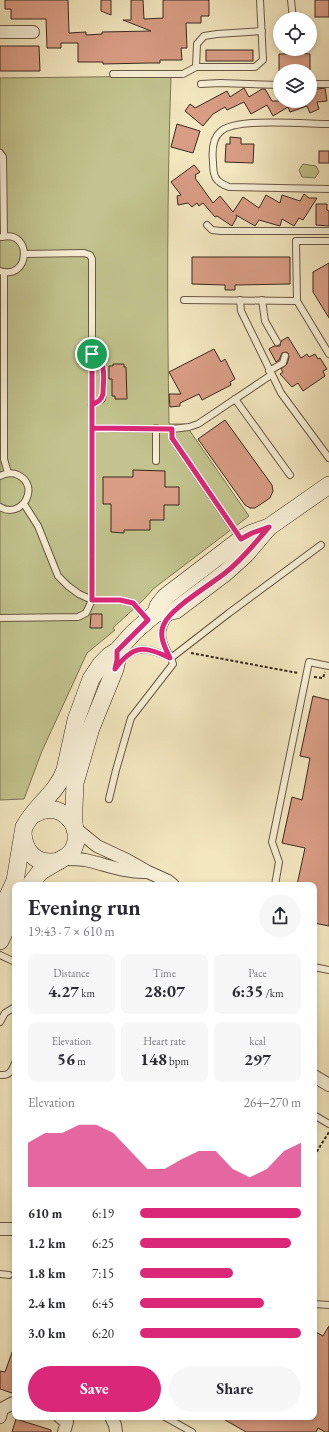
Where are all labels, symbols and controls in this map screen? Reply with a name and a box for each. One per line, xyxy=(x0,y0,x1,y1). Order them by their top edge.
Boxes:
map controls xyxy=(273,12,317,108)
button: locate xyxy=(273,12,317,56)
button: layers xyxy=(273,64,317,108)
pin xyxy=(75,337,109,371)
icon: arrive xyxy=(81,343,103,365)
text: Evening run xyxy=(28,893,141,922)
button: share xyxy=(259,895,301,937)
text: 19:43 · 7 × 610 m xyxy=(28,923,115,940)
text: Distance xyxy=(53,966,90,980)
text: Time xyxy=(153,966,176,980)
text: Pace xyxy=(248,966,267,980)
text: 4.27 xyxy=(48,980,79,1002)
text: 28:07 xyxy=(144,980,185,1002)
text: 6:35 xyxy=(231,980,263,1002)
text: km xyxy=(79,986,95,1000)
text: /km xyxy=(263,986,284,1000)
text: Elevation xyxy=(52,1034,91,1048)
text: Heart rate xyxy=(143,1034,186,1048)
text: kcal xyxy=(249,1034,266,1048)
text: 56 xyxy=(57,1048,75,1070)
text: 148 xyxy=(140,1048,167,1070)
text: 297 xyxy=(244,1048,271,1070)
text: m xyxy=(75,1054,86,1068)
text: bpm xyxy=(167,1054,189,1068)
text: Elevation xyxy=(28,1094,75,1111)
text: 264–270 m xyxy=(244,1094,301,1111)
text: 610 m xyxy=(28,1205,62,1222)
text: 6:19 xyxy=(92,1205,114,1222)
text: 1.2 km xyxy=(28,1235,66,1252)
text: 6:25 xyxy=(92,1235,114,1252)
text: 1.8 km xyxy=(28,1265,66,1282)
text: 7:15 xyxy=(92,1265,114,1282)
text: 2.4 km xyxy=(28,1295,66,1312)
text: 6:45 xyxy=(92,1295,114,1312)
text: 3.0 km xyxy=(28,1325,66,1342)
text: 6:20 xyxy=(92,1325,114,1342)
button: Save xyxy=(28,1366,161,1412)
button: Share xyxy=(169,1366,301,1412)

